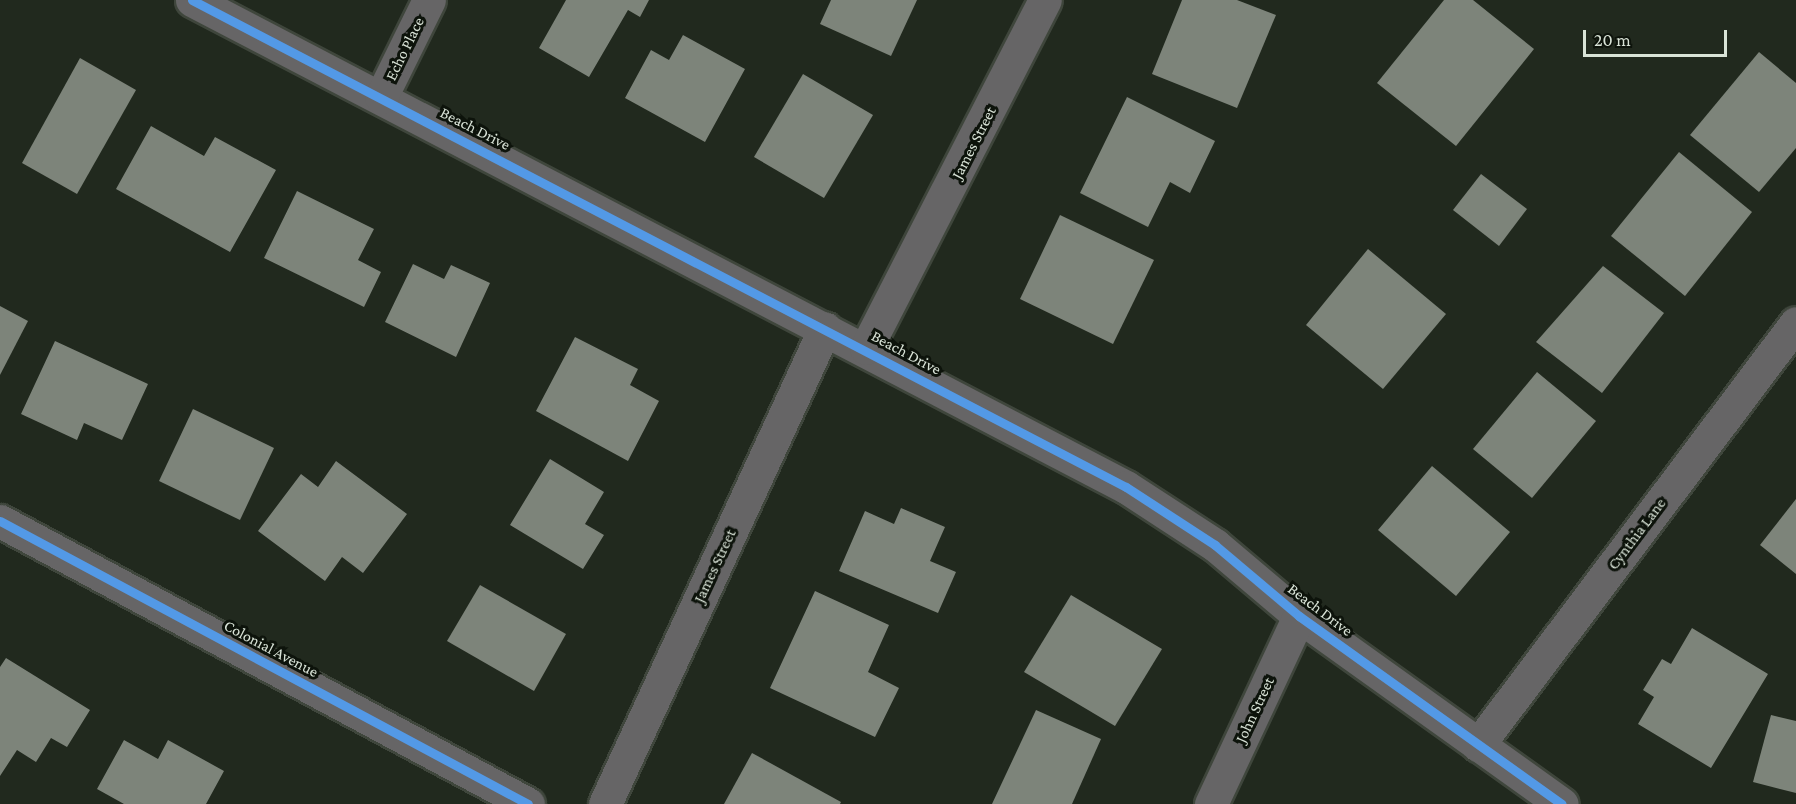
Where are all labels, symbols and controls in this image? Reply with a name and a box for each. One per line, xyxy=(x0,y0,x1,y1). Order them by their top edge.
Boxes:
street label: Echo Place xyxy=(381,14,429,84)
scale bar xyxy=(1586,18,1730,56)
text: 20 m xyxy=(1594,30,1631,50)
street label: Beach Drive xyxy=(437,103,513,155)
street label: James Street xyxy=(948,104,1000,182)
street label: Beach Drive xyxy=(868,327,944,379)
street label: Cynthia Lane xyxy=(1604,494,1670,574)
street label: James Street xyxy=(690,526,740,606)
street label: Beach Drive xyxy=(1284,579,1356,641)
street label: Colonial Avenue xyxy=(221,616,321,682)
street label: John Street xyxy=(1231,674,1279,746)

